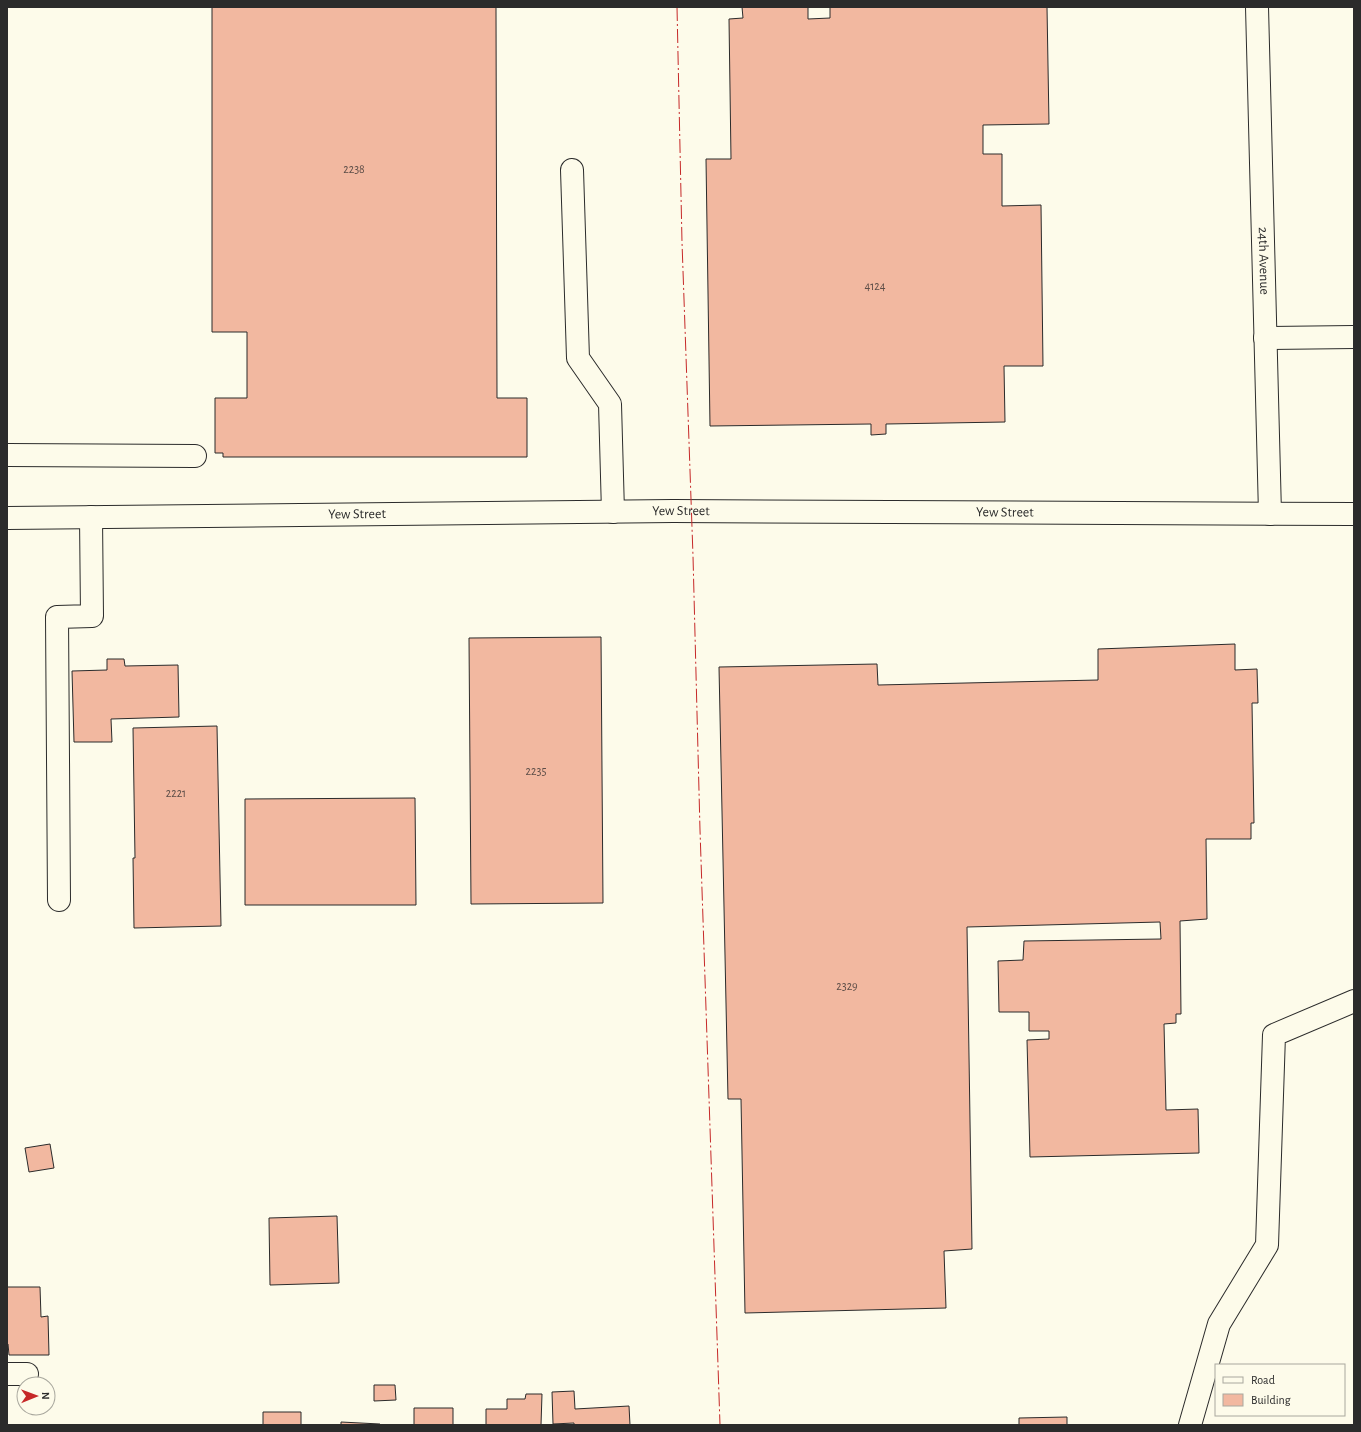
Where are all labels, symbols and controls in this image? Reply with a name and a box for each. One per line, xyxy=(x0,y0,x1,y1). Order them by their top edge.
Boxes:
house number: 2238 xyxy=(343,163,365,175)
street label: 24th Avenue xyxy=(1256,227,1271,295)
house number: 4124 xyxy=(864,280,886,292)
street label: Yew Street xyxy=(652,504,710,518)
street label: Yew Street xyxy=(976,505,1034,520)
street label: Yew Street xyxy=(328,507,386,522)
house number: 2235 xyxy=(526,765,546,777)
house number: 2221 xyxy=(166,787,186,799)
house number: 2329 xyxy=(836,980,858,992)
legend xyxy=(1215,1364,1345,1416)
text: Road xyxy=(1251,1374,1275,1386)
north arrow xyxy=(16,1376,56,1416)
text: N xyxy=(40,1392,51,1400)
text: Building xyxy=(1251,1394,1291,1406)

